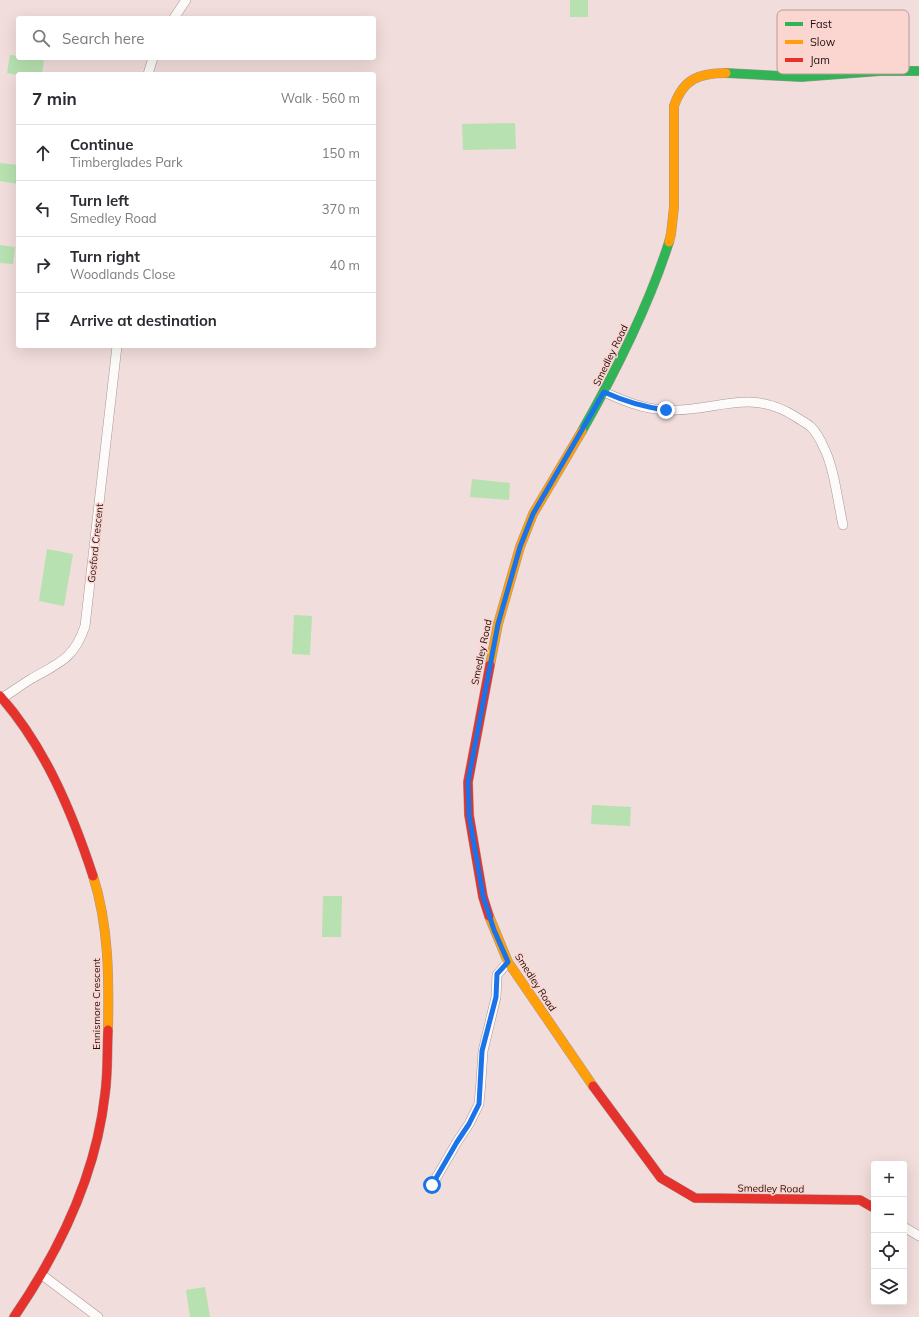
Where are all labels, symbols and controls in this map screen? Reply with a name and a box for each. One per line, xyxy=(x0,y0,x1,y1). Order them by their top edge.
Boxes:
legend xyxy=(777,10,909,74)
search box xyxy=(16,16,376,60)
text: Fast xyxy=(810,17,832,31)
icon: search xyxy=(30,27,52,49)
text: Search here xyxy=(62,29,144,48)
text: Slow xyxy=(810,35,836,49)
text: Jam xyxy=(810,53,830,67)
text: 7 min xyxy=(32,88,77,109)
text: Walk · 560 m xyxy=(281,90,360,106)
text: Continue xyxy=(70,135,133,154)
icon: ahead xyxy=(32,142,54,164)
text: 150 m xyxy=(322,145,360,161)
text: Timberglades Park xyxy=(70,154,183,170)
text: Turn left xyxy=(70,191,129,210)
icon: left xyxy=(32,198,54,220)
text: 370 m xyxy=(322,201,360,217)
text: Smedley Road xyxy=(70,210,157,226)
text: Turn right xyxy=(70,247,140,266)
icon: right xyxy=(32,254,54,276)
text: 40 m xyxy=(330,257,360,273)
text: Woodlands Close xyxy=(70,266,175,282)
icon: arrive xyxy=(32,310,54,332)
text: Arrive at destination xyxy=(70,311,217,330)
street label: Smedley Road xyxy=(590,322,631,388)
route end xyxy=(657,401,675,419)
street label: Gosford Crescent xyxy=(85,502,106,583)
street label: Smedley Road xyxy=(468,618,495,686)
street label: Smedley Road xyxy=(512,951,559,1014)
street label: Ennismore Crescent xyxy=(90,958,103,1050)
map controls xyxy=(871,1161,907,1305)
button: + xyxy=(871,1161,907,1197)
route start xyxy=(423,1176,441,1194)
street label: Smedley Road xyxy=(738,1181,804,1196)
button: − xyxy=(871,1197,907,1233)
button: locate xyxy=(871,1233,907,1269)
button: layers xyxy=(871,1269,907,1305)

